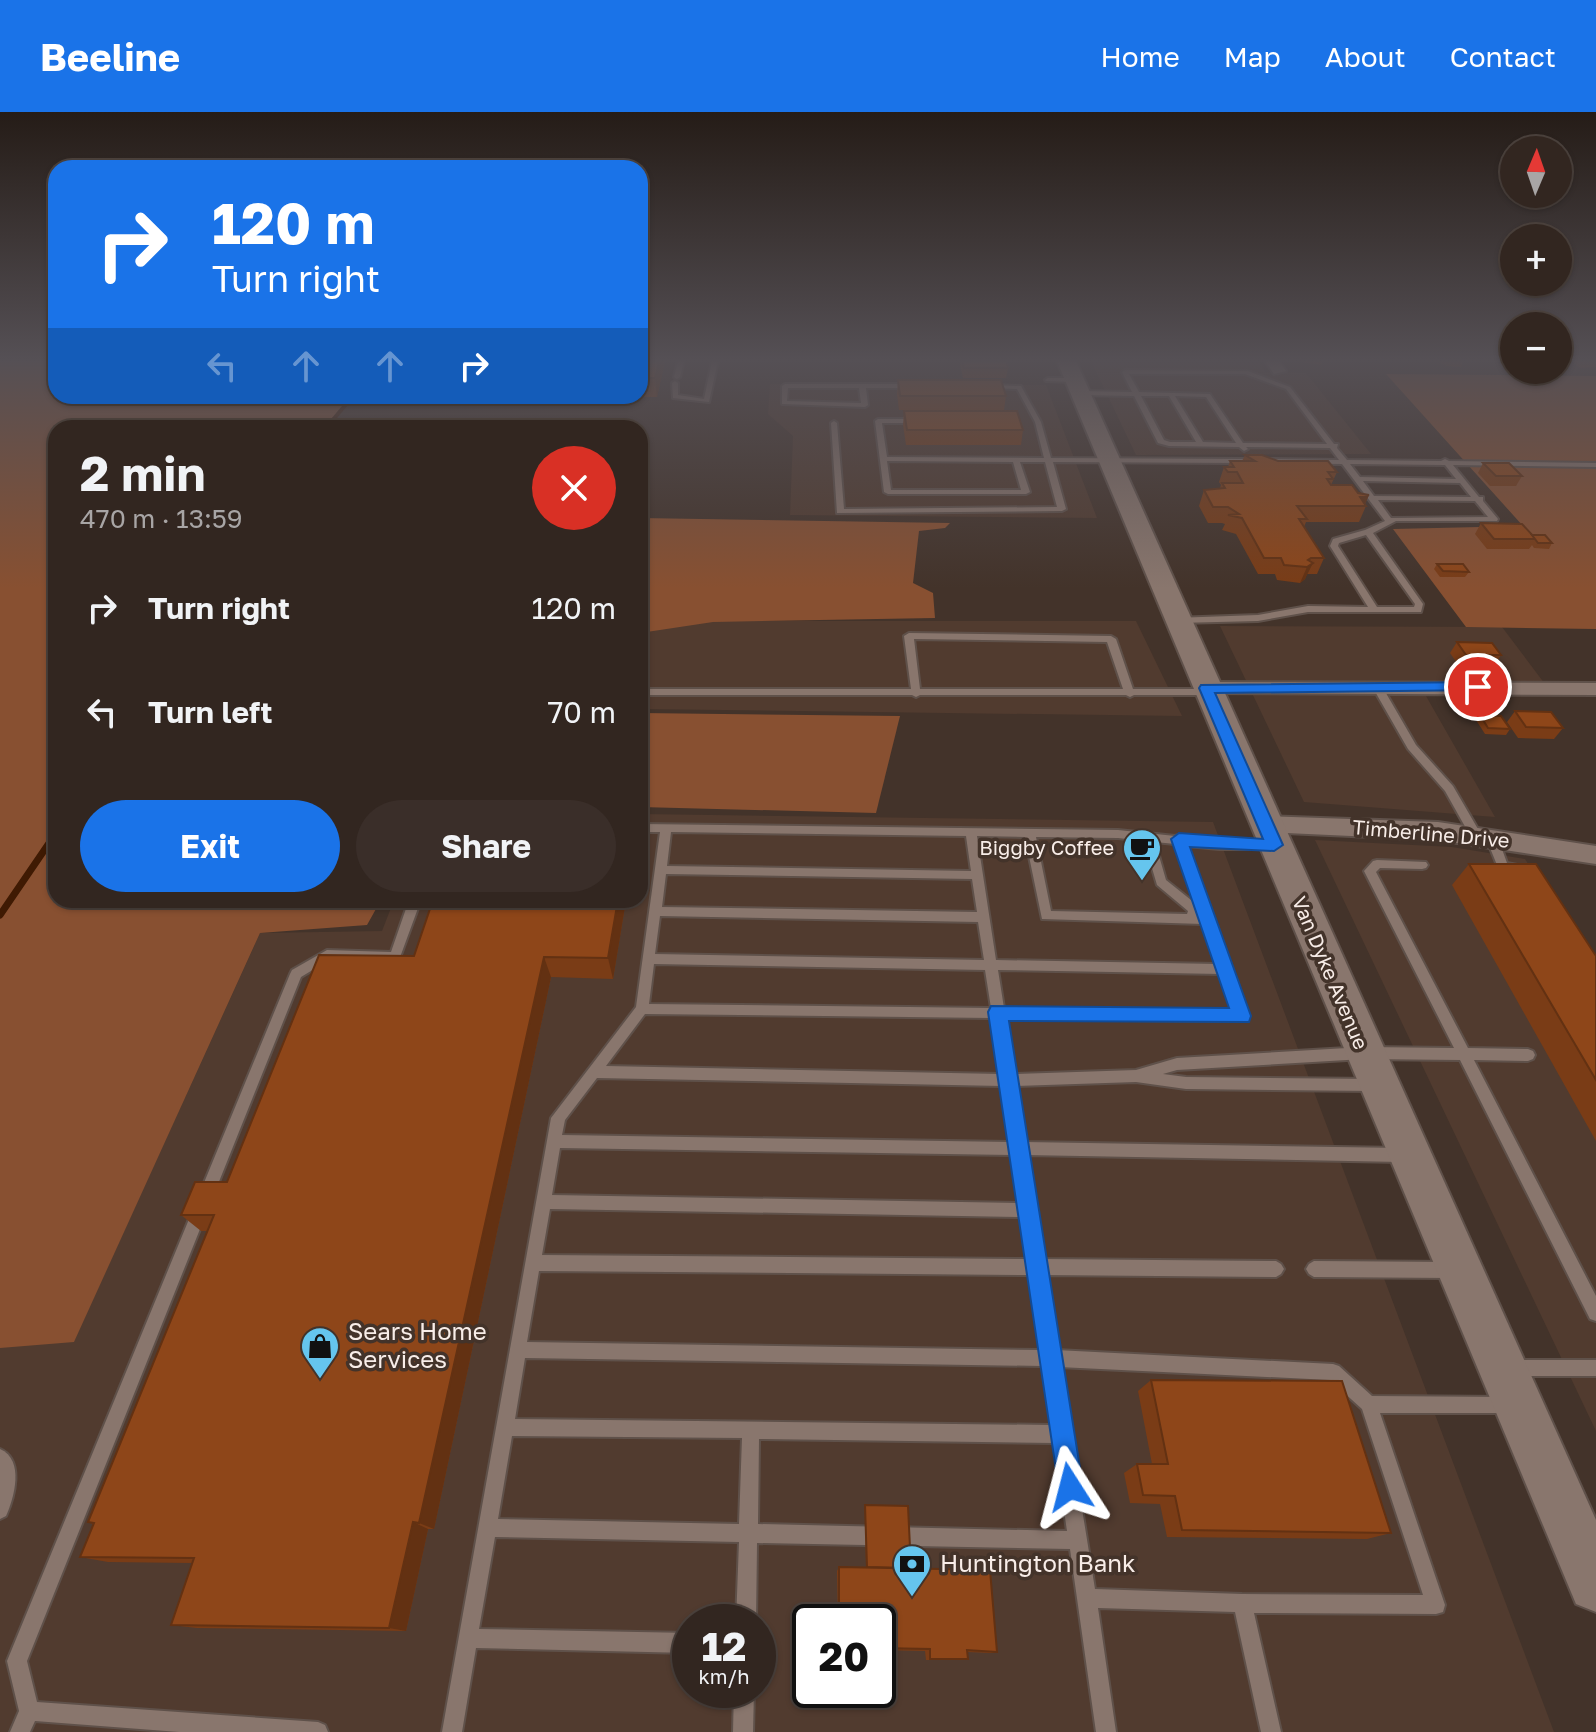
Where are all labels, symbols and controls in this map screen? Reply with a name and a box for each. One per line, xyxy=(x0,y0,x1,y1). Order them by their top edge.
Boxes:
text: Beeline xyxy=(40,34,180,79)
text: Home xyxy=(1101,40,1180,73)
text: Map xyxy=(1224,40,1281,73)
text: About xyxy=(1325,40,1406,73)
text: Contact xyxy=(1450,40,1556,73)
north arrow xyxy=(1500,136,1572,208)
map controls xyxy=(1500,136,1572,384)
text: 120 m xyxy=(212,189,374,256)
icon: right xyxy=(80,192,184,296)
button: + xyxy=(1500,224,1572,296)
text: Turn right xyxy=(212,257,380,300)
button: − xyxy=(1500,312,1572,384)
icon: left xyxy=(200,344,244,388)
icon: ahead xyxy=(284,344,328,388)
icon: ahead xyxy=(368,344,412,388)
icon: right xyxy=(452,344,496,388)
text: 2 min xyxy=(80,444,205,502)
button: close xyxy=(532,446,616,530)
text: 470 m · 13:59 xyxy=(80,503,243,534)
icon: right xyxy=(80,586,124,630)
text: Turn right xyxy=(148,590,290,626)
text: 120 m xyxy=(531,590,616,626)
pin xyxy=(1444,653,1512,721)
icon: arrive xyxy=(1456,665,1500,709)
icon: left xyxy=(80,690,124,734)
text: Turn left xyxy=(148,694,273,730)
text: 70 m xyxy=(547,694,616,730)
button: Exit xyxy=(80,800,340,892)
button: Share xyxy=(356,800,616,892)
street label: Timberline Drive xyxy=(1352,814,1511,852)
cafe icon: Biggby Coffee xyxy=(1121,827,1163,882)
place label: Biggby Coffee xyxy=(979,835,1114,859)
street label: Van Dyke Avenue xyxy=(1288,892,1374,1053)
place label: Sears Home Services xyxy=(348,1316,487,1373)
shop icon: Sears Home Services xyxy=(299,1325,341,1380)
position arrow xyxy=(1028,1445,1112,1529)
bank icon: Huntington Bank xyxy=(891,1543,933,1598)
place label: Huntington Bank xyxy=(940,1548,1136,1577)
speed limit sign: 20 xyxy=(792,1604,896,1708)
text: 12 xyxy=(702,1622,747,1670)
text: km/h xyxy=(699,1664,749,1688)

